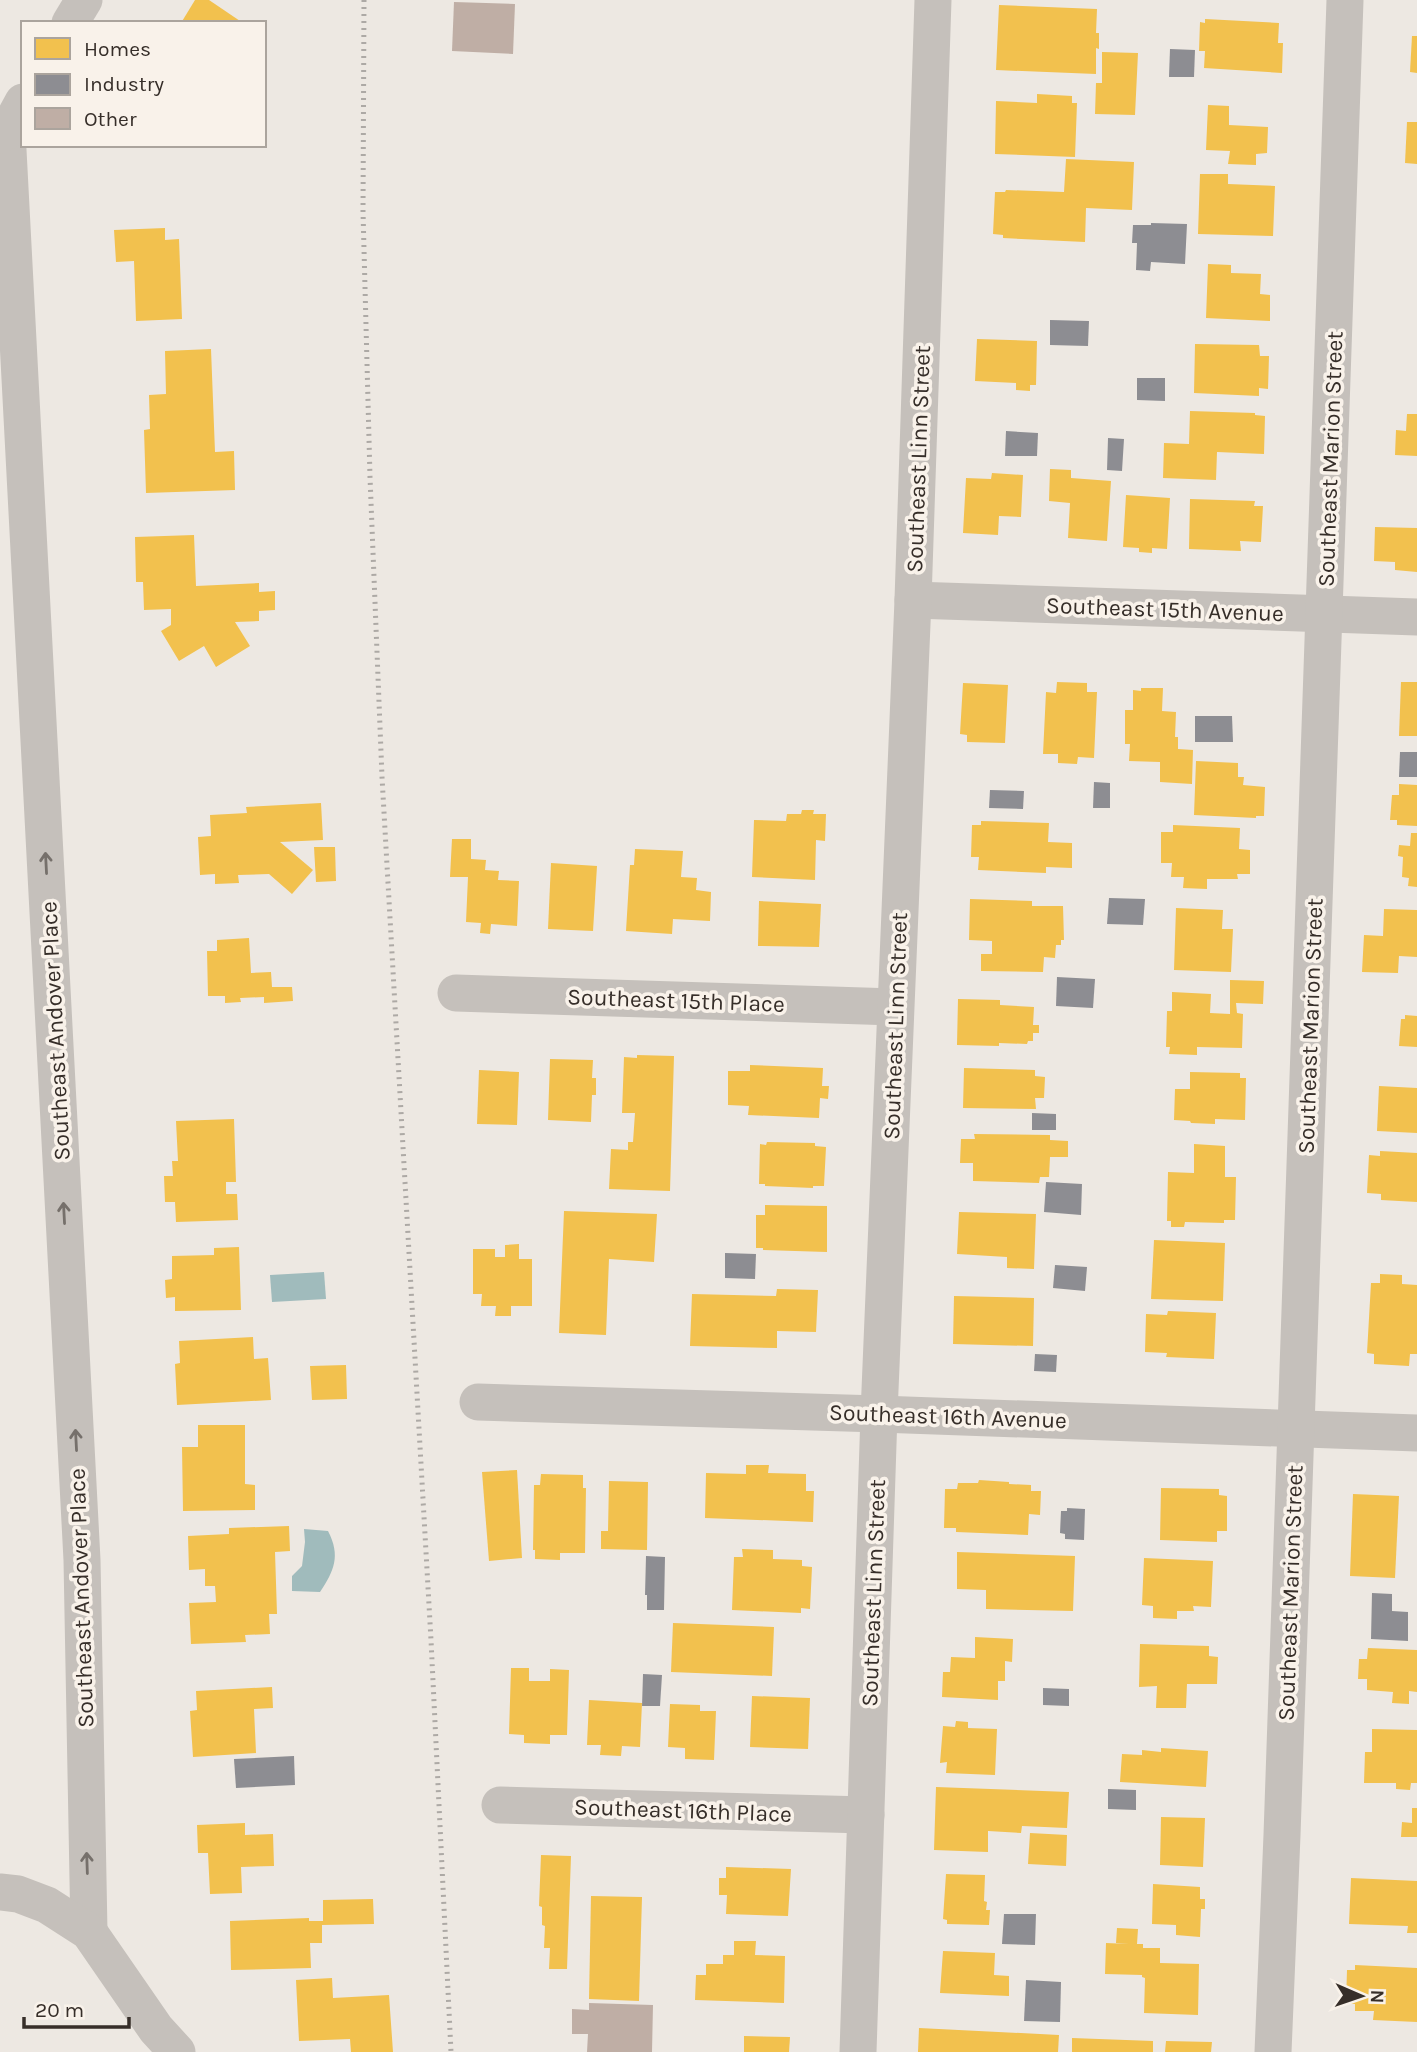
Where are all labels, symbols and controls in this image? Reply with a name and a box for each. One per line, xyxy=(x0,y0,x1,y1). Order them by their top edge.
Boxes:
legend xyxy=(21,21,266,147)
text: Homes xyxy=(84,37,151,61)
text: Industry xyxy=(84,72,164,96)
text: Other xyxy=(84,107,137,131)
street label: Southeast Marion Street xyxy=(1313,330,1348,587)
street label: Southeast Linn Street xyxy=(901,344,936,573)
street label: Southeast 15th Avenue xyxy=(1046,592,1284,627)
one-way arrow xyxy=(40,852,53,875)
street label: Southeast Marion Street xyxy=(1293,897,1328,1154)
street label: Southeast Andover Place xyxy=(35,901,76,1161)
street label: Southeast Linn Street xyxy=(878,911,913,1140)
street label: Southeast 15th Place xyxy=(567,983,785,1018)
one-way arrow xyxy=(58,1202,71,1225)
street label: Southeast 16th Avenue xyxy=(829,1399,1067,1434)
one-way arrow xyxy=(70,1429,83,1452)
street label: Southeast Marion Street xyxy=(1273,1464,1308,1721)
street label: Southeast Andover Place xyxy=(63,1468,100,1728)
street label: Southeast Linn Street xyxy=(856,1478,891,1707)
street label: Southeast 16th Place xyxy=(574,1793,792,1828)
one-way arrow xyxy=(81,1852,94,1875)
north arrow xyxy=(1326,1961,1396,2031)
scale bar xyxy=(24,1986,130,2030)
text: N xyxy=(1366,1989,1388,2004)
text: 20 m xyxy=(35,1998,84,2022)

